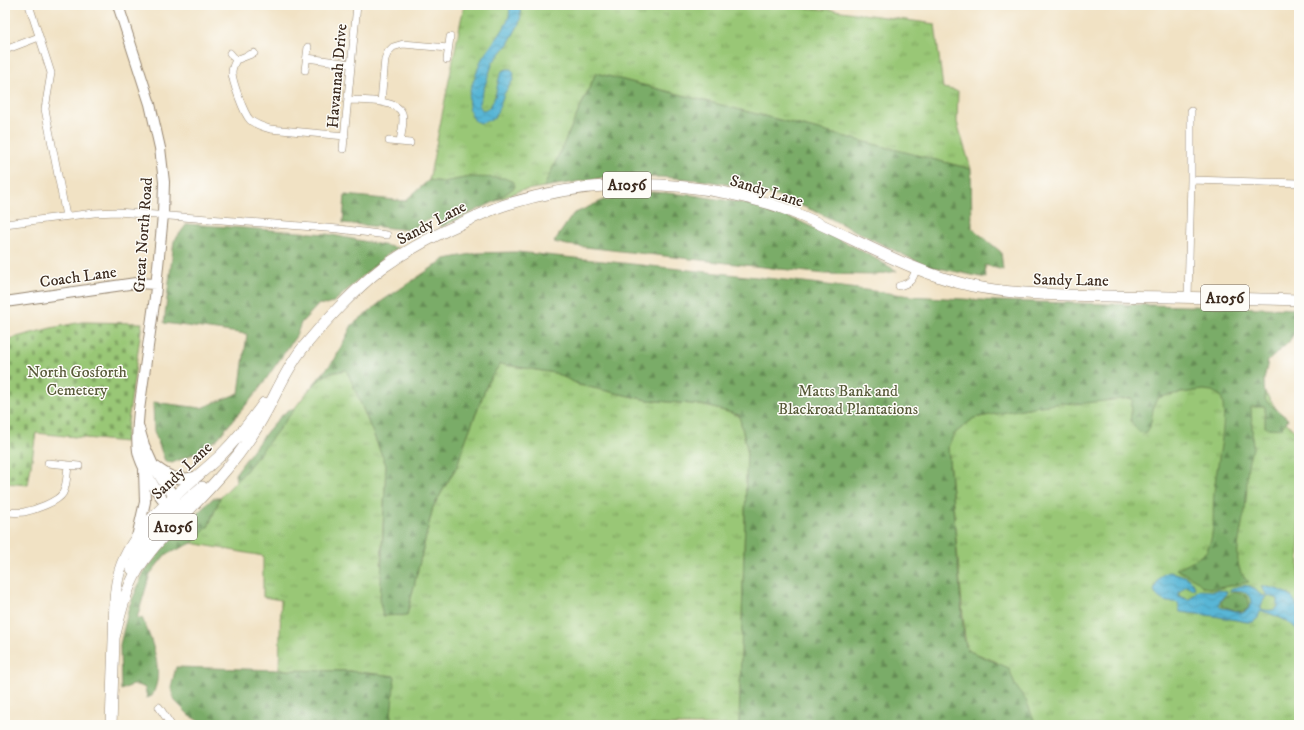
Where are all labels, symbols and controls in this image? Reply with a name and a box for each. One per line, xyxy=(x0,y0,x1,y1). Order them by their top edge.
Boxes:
street label: Havannah Drive xyxy=(322,23,352,129)
street label: Sandy Lane xyxy=(728,170,806,212)
road number: A1056 xyxy=(603,172,651,198)
street label: Great North Road xyxy=(129,177,157,293)
street label: Sandy Lane xyxy=(393,196,470,249)
street label: Coach Lane xyxy=(39,262,118,292)
street label: Sandy Lane xyxy=(1033,269,1109,291)
road number: A1056 xyxy=(1201,285,1249,311)
park label: North Gosforth Cemetery xyxy=(27,362,128,400)
park label: Matts Bank and Blackroad Plantations xyxy=(778,381,918,419)
street label: Sandy Lane xyxy=(147,437,216,504)
road number: A1056 xyxy=(149,514,197,540)

